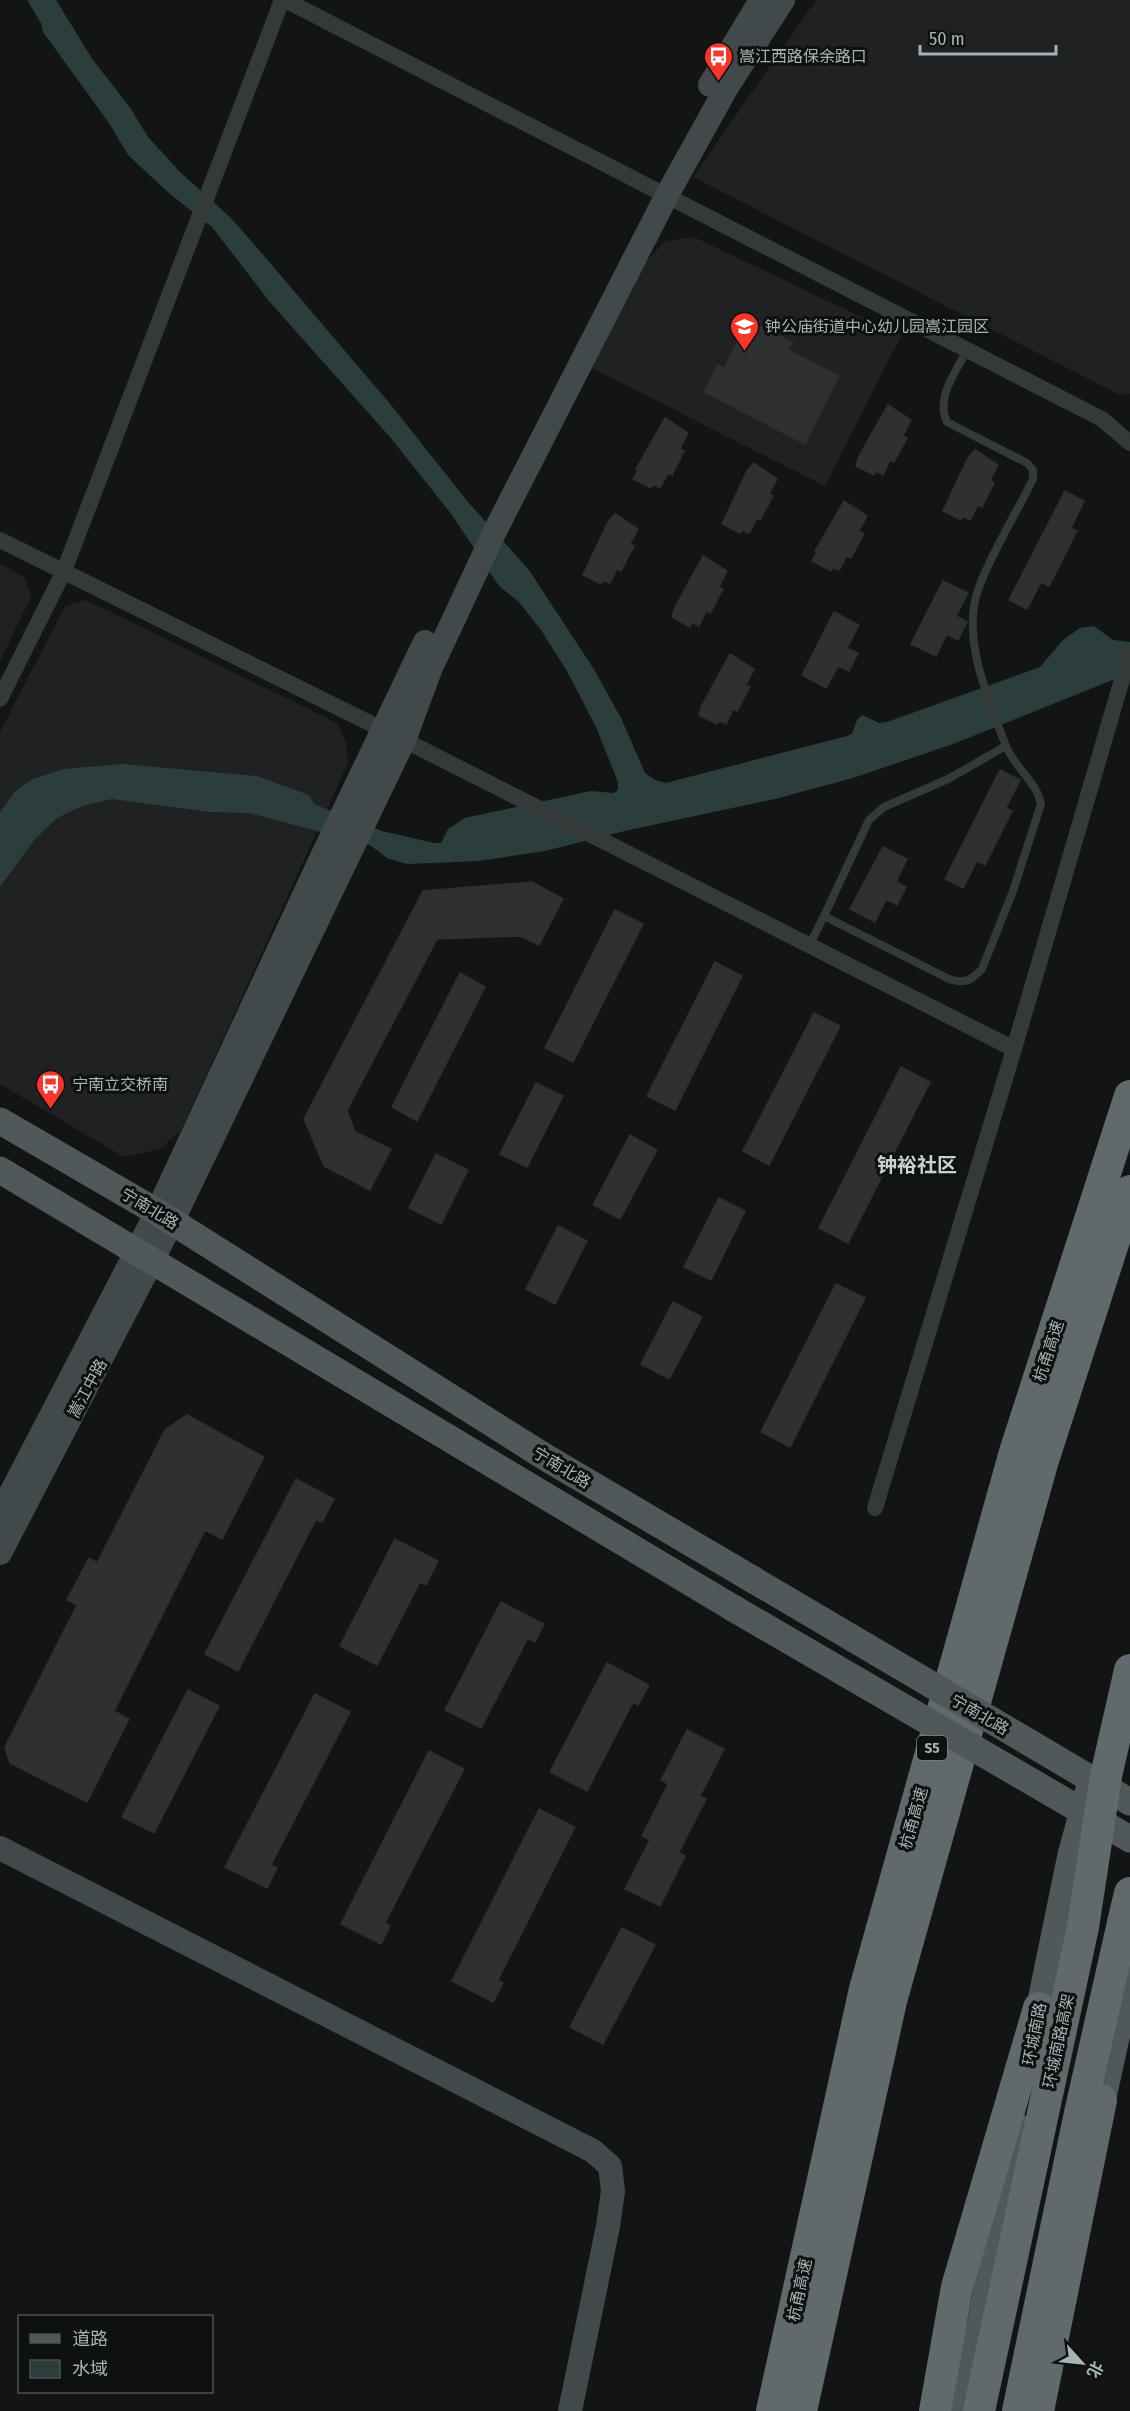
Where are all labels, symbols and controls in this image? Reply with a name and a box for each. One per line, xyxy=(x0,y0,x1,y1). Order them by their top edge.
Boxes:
scale bar xyxy=(920,18,1056,56)
text: 50 m xyxy=(929,28,965,50)
bus stop icon: 嵩江西路保余路口 xyxy=(702,40,734,82)
place label: 嵩江西路保余路口 xyxy=(739,47,867,66)
school or university icon: 钟公庙街道中心幼儿园嵩江园区 xyxy=(728,310,760,352)
place label: 钟公庙街道中心幼儿园嵩江园区 xyxy=(765,317,989,336)
bus stop icon: 宁南立交桥南 xyxy=(35,1068,67,1110)
place label: 宁南立交桥南 xyxy=(72,1075,168,1094)
district label: 钟裕社区 xyxy=(877,1153,957,1177)
street label: 宁南北路 xyxy=(117,1184,182,1233)
street label: 杭甬高速 xyxy=(1030,1318,1067,1385)
street label: 嵩江中路 xyxy=(64,1356,111,1421)
street label: 宁南北路 xyxy=(529,1443,594,1492)
street label: 宁南北路 xyxy=(947,1690,1012,1739)
road number: S5 xyxy=(917,1736,947,1760)
street label: 杭甬高速 xyxy=(896,1785,931,1852)
street label: 环城南路高架 xyxy=(1039,1992,1078,2090)
street label: 环城南路 xyxy=(1019,2001,1050,2067)
street label: 杭甬高速 xyxy=(784,2257,815,2323)
legend xyxy=(18,2315,213,2393)
text: 道路 xyxy=(72,2328,108,2350)
north arrow xyxy=(1052,2333,1112,2393)
text: 水域 xyxy=(72,2358,108,2380)
text: 北 xyxy=(1083,2358,1107,2381)

